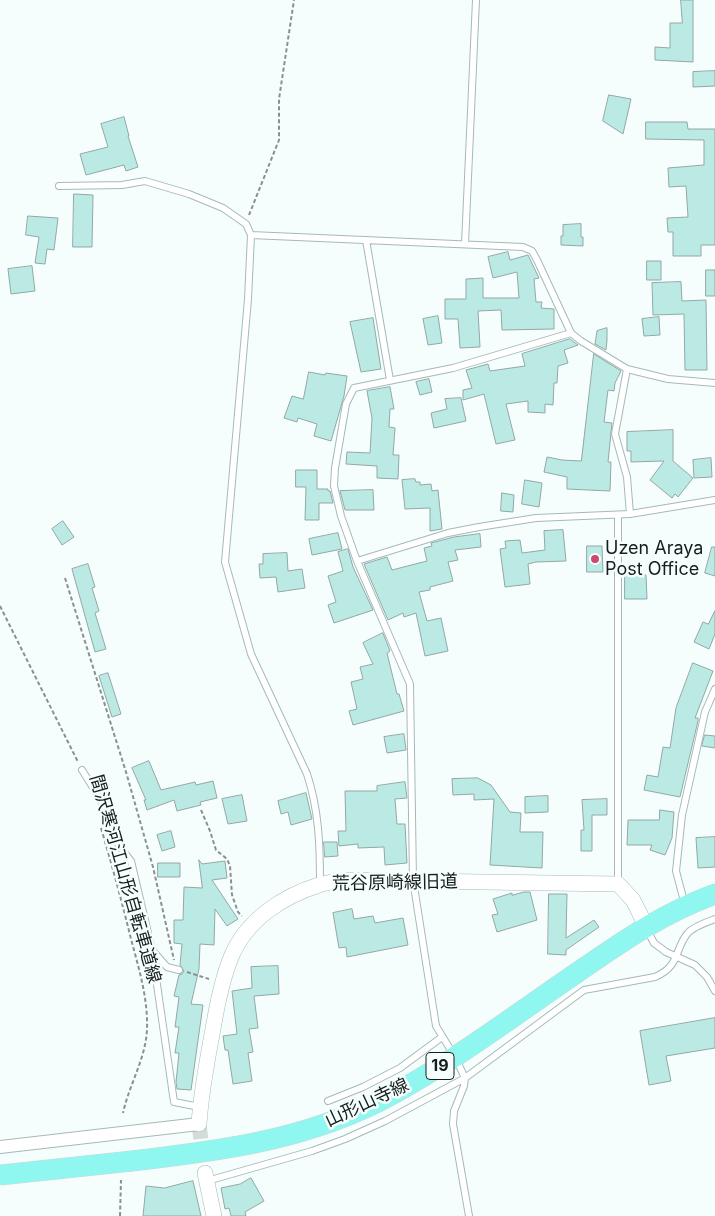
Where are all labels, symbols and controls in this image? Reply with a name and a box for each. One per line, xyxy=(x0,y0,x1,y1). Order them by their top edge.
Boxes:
place label: Uzen Araya Post Office xyxy=(605,538,703,580)
marker: Uzen Araya Post Office xyxy=(589,553,601,565)
street label: 間沢寒河江山形自転車道線 xyxy=(85,772,165,986)
street label: 荒谷原崎線旧道 xyxy=(332,871,458,895)
road number: 19 xyxy=(426,1052,454,1080)
street label: 山形山寺線 xyxy=(322,1074,412,1132)

